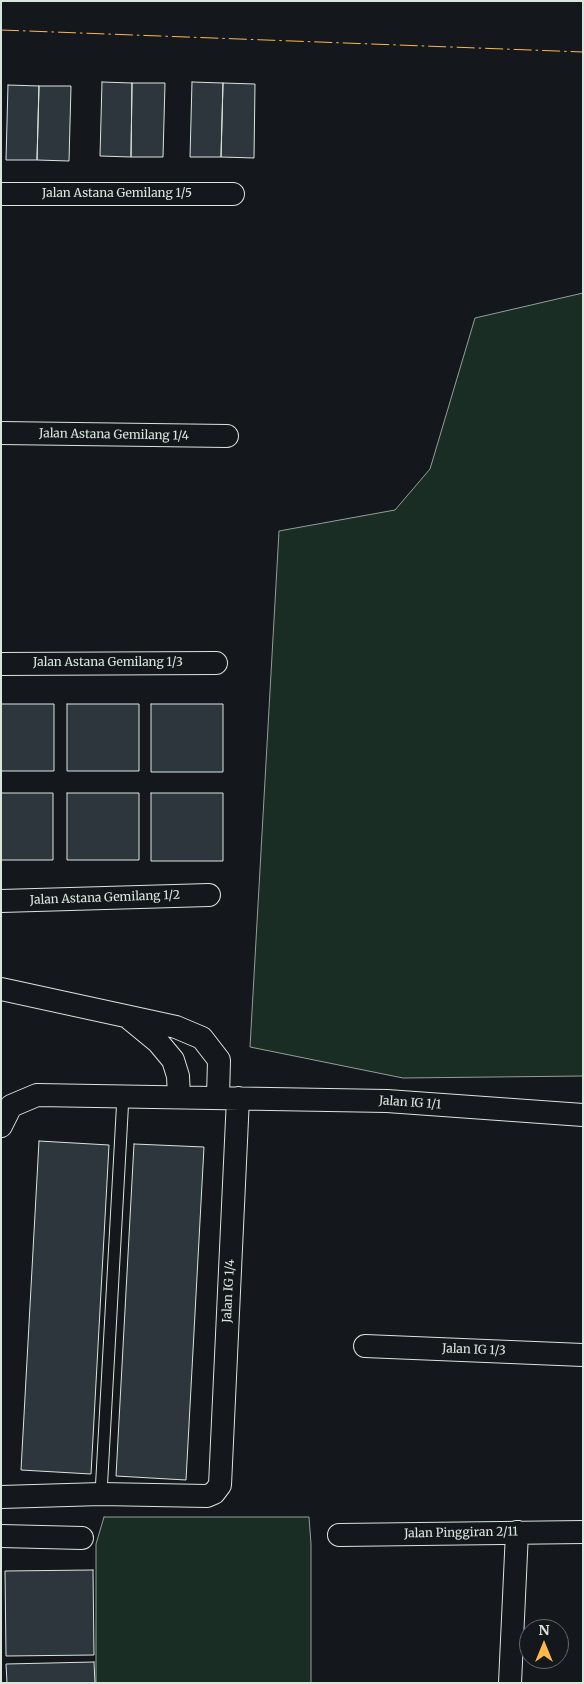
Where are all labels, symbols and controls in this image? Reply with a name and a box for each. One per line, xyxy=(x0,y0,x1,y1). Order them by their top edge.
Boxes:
street label: Jalan Astana Gemilang 1/5 xyxy=(42,187,192,201)
street label: Jalan Astana Gemilang 1/4 xyxy=(39,426,189,444)
street label: Jalan Astana Gemilang 1/3 xyxy=(33,656,183,670)
street label: Jalan Astana Gemilang 1/2 xyxy=(30,888,180,908)
street label: Jalan IG 1/1 xyxy=(378,1094,442,1112)
street label: Jalan IG 1/4 xyxy=(220,1259,238,1323)
street label: Jalan IG 1/3 xyxy=(442,1342,506,1358)
street label: Jalan Pinggiran 2/11 xyxy=(404,1525,518,1541)
north arrow xyxy=(519,1619,569,1669)
text: N xyxy=(538,1621,550,1639)

